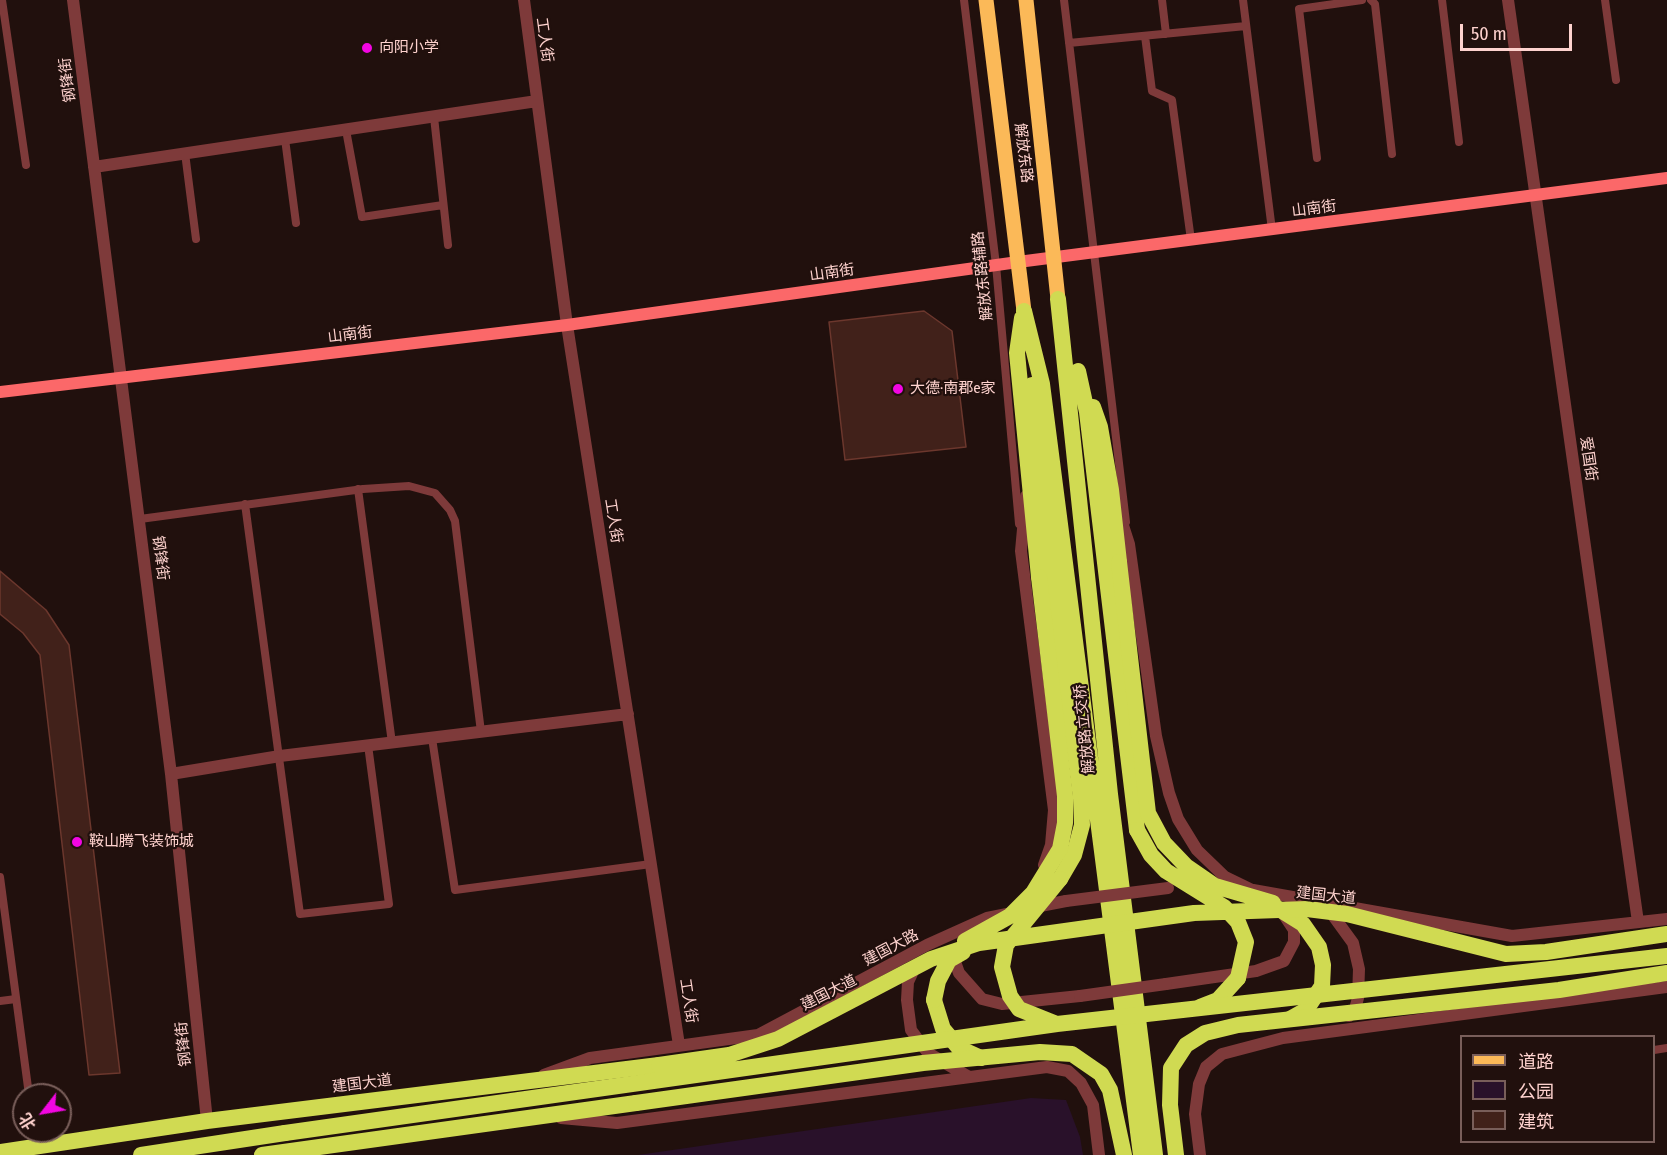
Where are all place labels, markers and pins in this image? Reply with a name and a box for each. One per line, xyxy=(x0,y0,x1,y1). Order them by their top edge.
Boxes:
place label: 向阳小学 xyxy=(379,39,439,57)
marker: 向阳小学 xyxy=(360,41,374,55)
place label: 大德·南郡e家 xyxy=(910,380,996,398)
marker: 大德·南郡e家 xyxy=(891,382,905,396)
place label: 鞍山腾飞装饰城 xyxy=(89,833,194,851)
marker: 鞍山腾飞装饰城 xyxy=(70,835,84,849)

